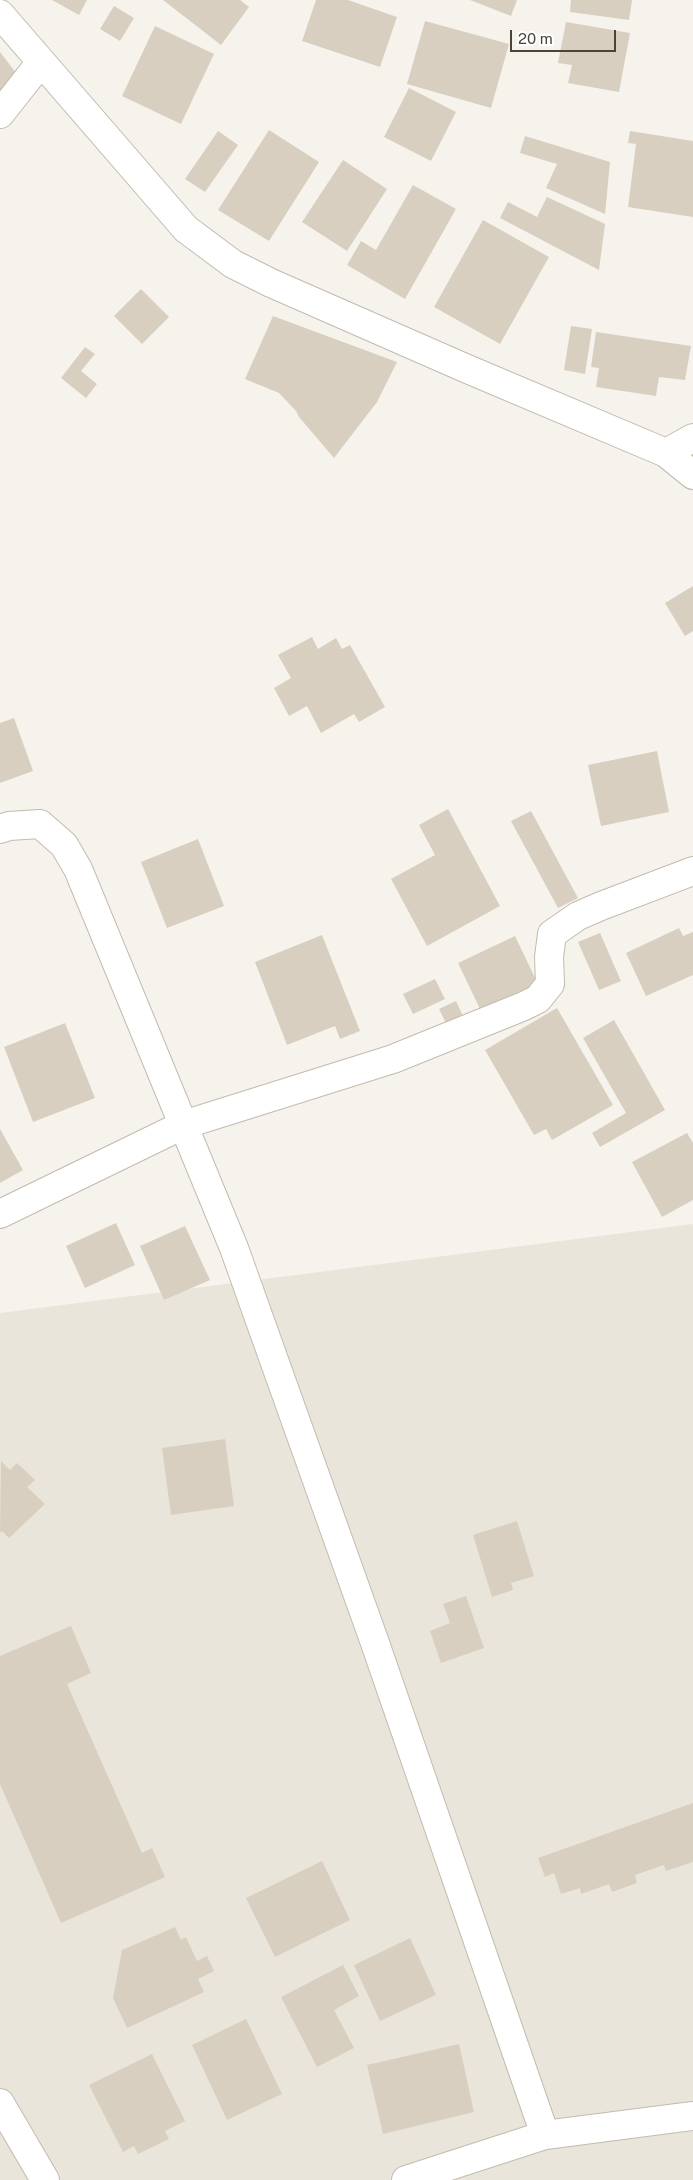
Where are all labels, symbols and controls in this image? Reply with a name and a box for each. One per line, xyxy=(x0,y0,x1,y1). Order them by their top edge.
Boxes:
scale bar xyxy=(513,20,619,52)
text: 20 m xyxy=(518,30,553,47)

